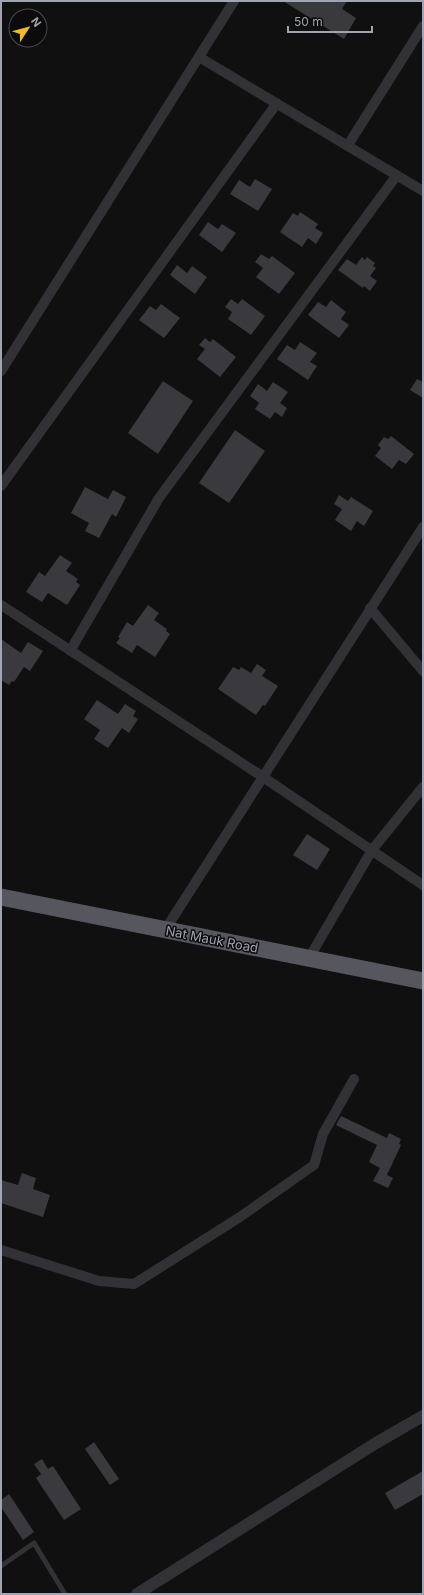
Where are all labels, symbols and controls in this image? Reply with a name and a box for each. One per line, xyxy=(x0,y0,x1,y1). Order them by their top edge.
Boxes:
north arrow xyxy=(8,8,48,48)
scale bar xyxy=(288,8,372,34)
text: 50 m xyxy=(294,14,323,29)
text: N xyxy=(28,15,44,30)
street label: Nat Mauk Road xyxy=(164,922,260,956)

